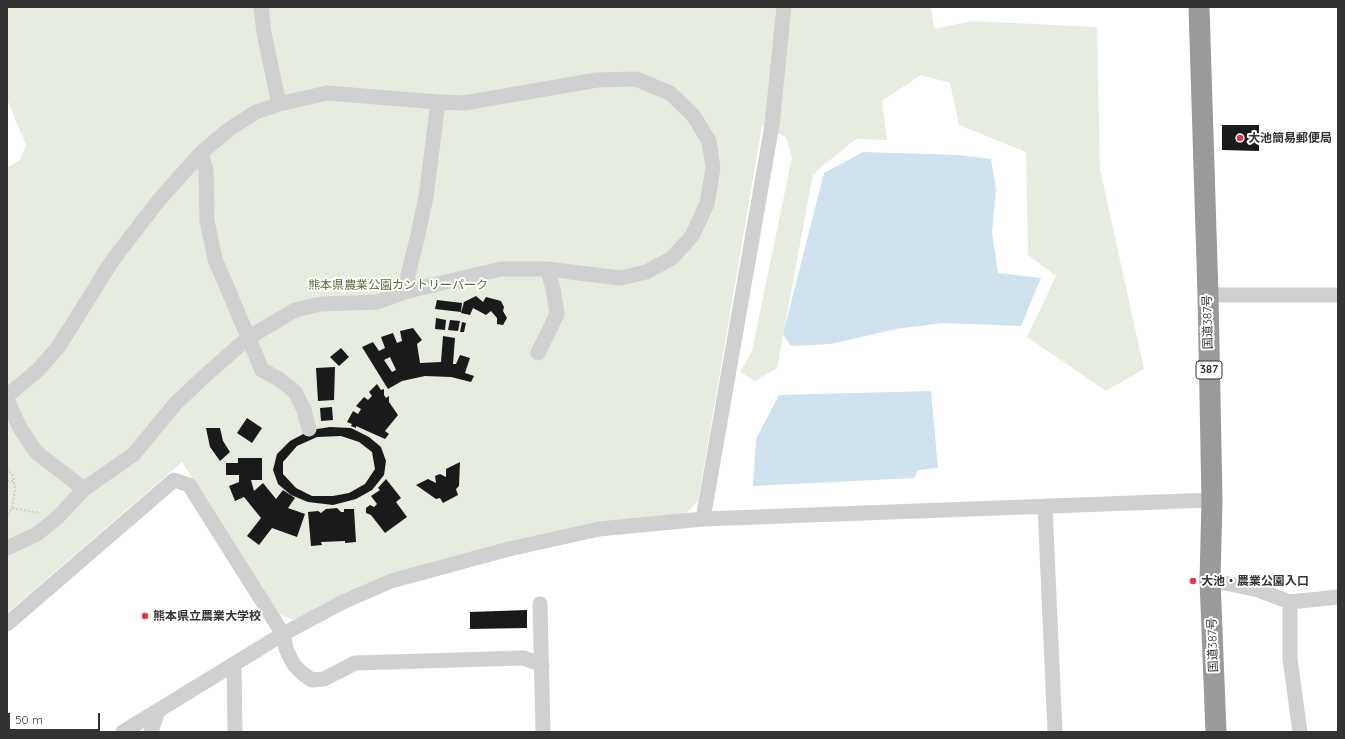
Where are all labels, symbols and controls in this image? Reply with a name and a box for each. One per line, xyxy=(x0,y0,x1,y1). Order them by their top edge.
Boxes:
place label: 大池簡易郵便局 xyxy=(1248,131,1332,145)
marker: 大池簡易郵便局 xyxy=(1235,133,1245,143)
park label: 熊本県農業公園カントリーパーク xyxy=(308,278,488,292)
street label: 国道387号 xyxy=(1200,295,1216,349)
road number: 387 xyxy=(1196,361,1222,379)
place label: 大池・農業公園入口 xyxy=(1201,574,1309,588)
marker: 大池・農業公園入口 xyxy=(1188,576,1198,586)
place label: 熊本県立農業大学校 xyxy=(153,609,261,623)
marker: 熊本県立農業大学校 xyxy=(140,611,150,621)
street label: 国道387号 xyxy=(1205,617,1221,673)
scale bar xyxy=(10,705,102,731)
text: 50 m xyxy=(15,712,43,727)

